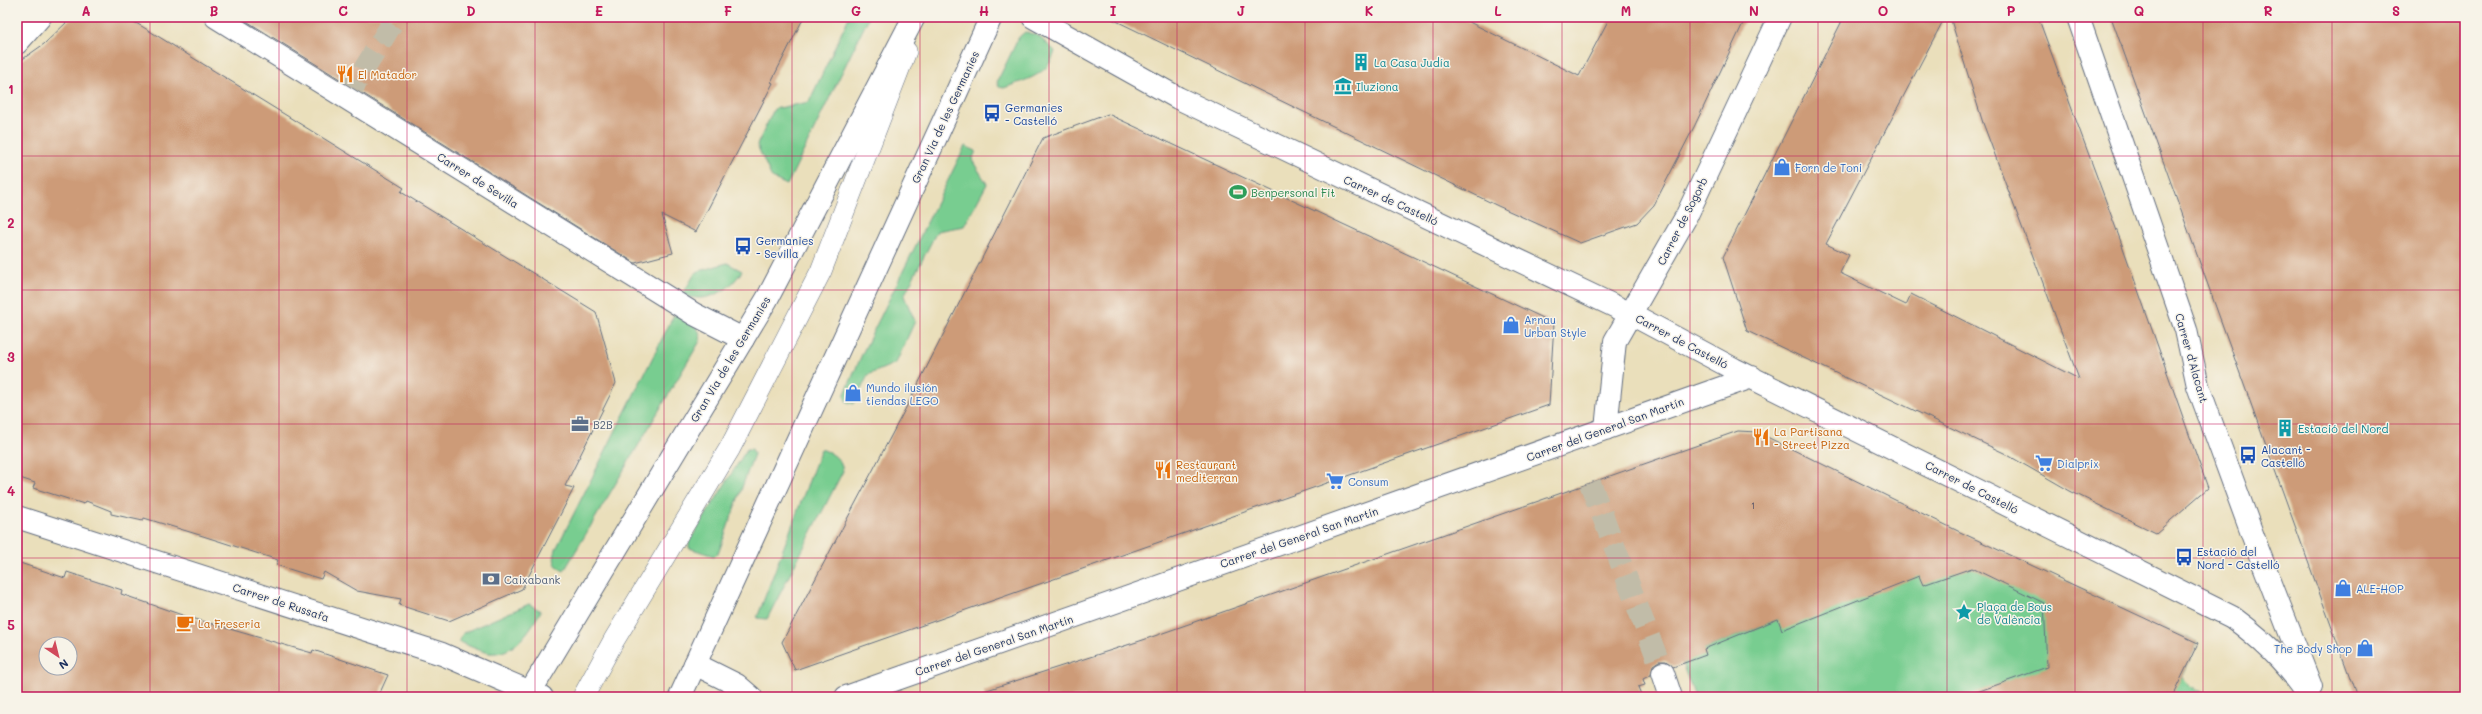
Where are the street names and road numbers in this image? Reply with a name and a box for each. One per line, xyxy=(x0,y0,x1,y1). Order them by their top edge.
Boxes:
street label: Gran Via de les Germanies xyxy=(908,48,982,186)
street label: Carrer de Sevilla xyxy=(434,149,522,211)
street label: Carrer de Castelló xyxy=(1341,172,1441,229)
street label: Carrer de Sogorb xyxy=(1653,174,1711,268)
street label: Gran Via de les Germanies xyxy=(686,293,774,425)
street label: Carrer de Castelló xyxy=(1633,310,1731,372)
street label: Carrer d'Alacant xyxy=(2172,311,2212,405)
street label: Carrer del General San Martín xyxy=(1524,394,1686,464)
street label: Carrer de Castelló xyxy=(1923,457,2022,517)
street label: Carrer del General San Martín xyxy=(1218,503,1380,571)
street label: Carrer de Russafa xyxy=(231,579,331,625)
street label: Carrer del General San Martín xyxy=(913,611,1075,679)

